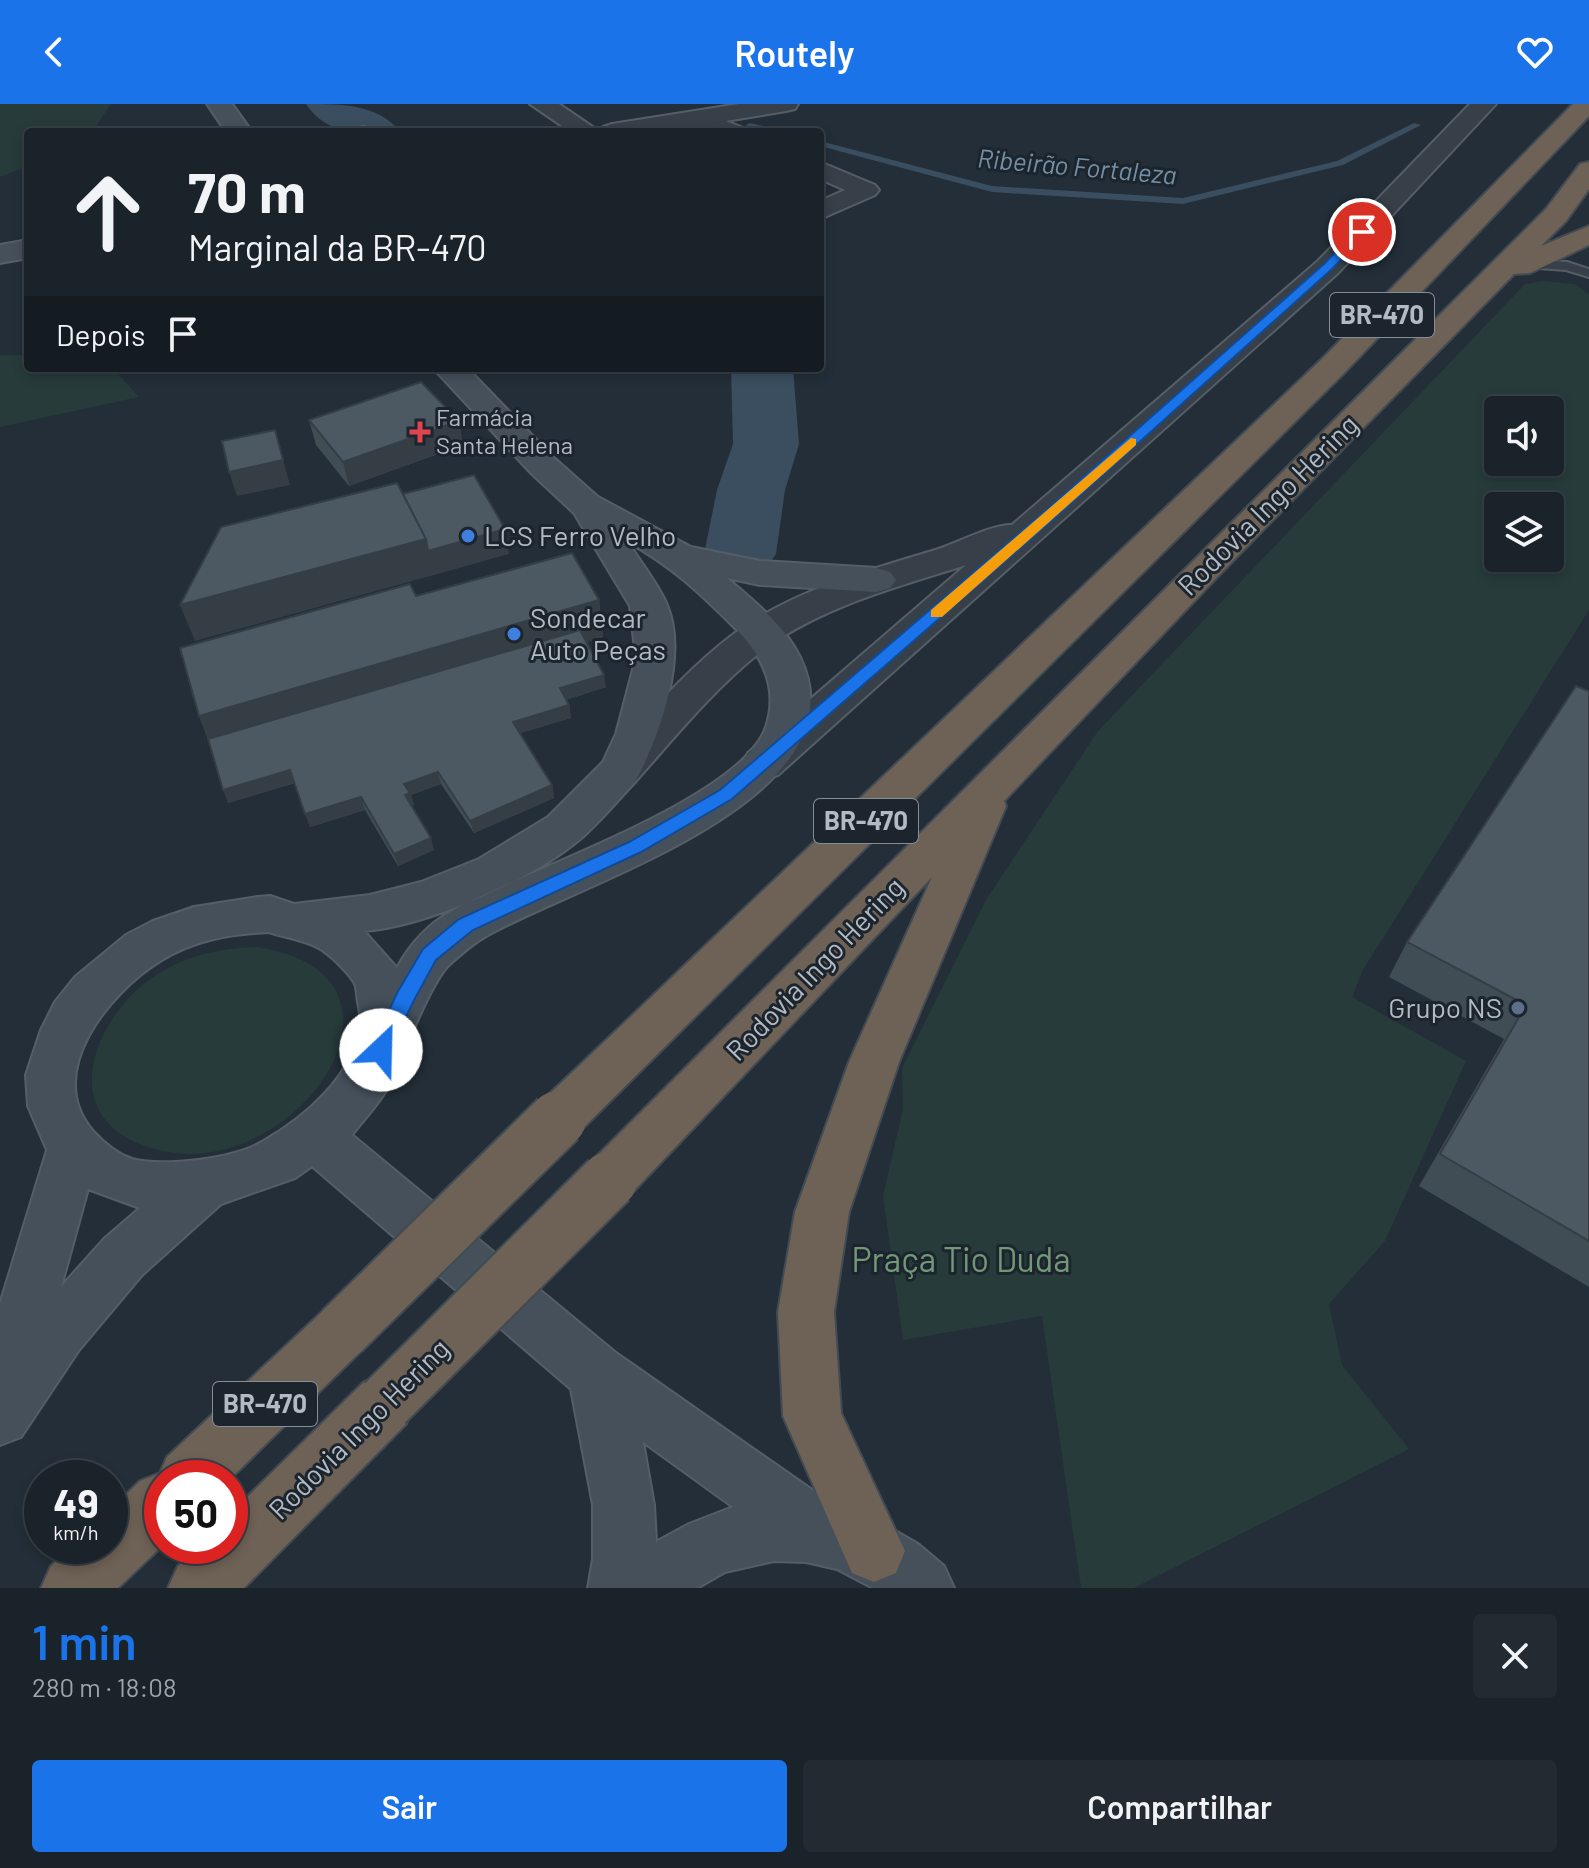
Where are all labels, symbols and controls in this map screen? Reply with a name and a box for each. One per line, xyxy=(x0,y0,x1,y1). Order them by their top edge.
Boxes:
icon: back xyxy=(32,30,76,74)
icon: heart xyxy=(1513,30,1557,74)
text: Routely xyxy=(734,31,855,74)
water label: Ribeirão Fortaleza xyxy=(976,141,1178,190)
text: 70 m xyxy=(188,157,306,224)
icon: ahead xyxy=(56,160,160,264)
pin xyxy=(1328,198,1396,266)
icon: arrive xyxy=(1340,210,1384,254)
text: Marginal da BR-470 xyxy=(188,225,487,268)
road number: BR-470 xyxy=(1330,293,1434,337)
icon: arrive xyxy=(161,312,205,356)
text: Depois xyxy=(56,316,145,352)
map controls xyxy=(1484,396,1564,572)
button: sound xyxy=(1484,396,1564,476)
place label: Farmácia Santa Helena xyxy=(436,402,573,459)
street label: Rodovia Ingo Hering xyxy=(1170,407,1365,602)
marker: Farmácia Santa Helena xyxy=(411,423,429,441)
button: layers xyxy=(1484,492,1564,572)
place label: LCS Ferro Velho xyxy=(484,518,676,552)
marker: LCS Ferro Velho xyxy=(459,527,477,545)
place label: Sondecar Auto Peças xyxy=(530,600,666,666)
marker: Sondecar Auto Peças xyxy=(505,625,523,643)
road number: BR-470 xyxy=(814,799,918,843)
street label: Rodovia Ingo Hering xyxy=(718,870,910,1067)
place label: Grupo NS xyxy=(1388,990,1502,1024)
marker: Grupo NS xyxy=(1509,999,1527,1017)
position arrow xyxy=(339,1008,423,1092)
park label: Praça Tio Duda xyxy=(851,1238,1071,1279)
street label: Rodovia Ingo Hering xyxy=(261,1331,456,1526)
road number: BR-470 xyxy=(213,1382,317,1426)
speed limit sign: 50 xyxy=(144,1460,248,1564)
text: 49 xyxy=(53,1478,99,1526)
text: km/h xyxy=(53,1520,99,1544)
text: 1 min xyxy=(32,1612,137,1670)
button: close xyxy=(1473,1614,1557,1698)
text: 280 m · 18:08 xyxy=(32,1671,176,1702)
button: Sair xyxy=(32,1760,787,1852)
button: Compartilhar xyxy=(803,1760,1557,1852)

